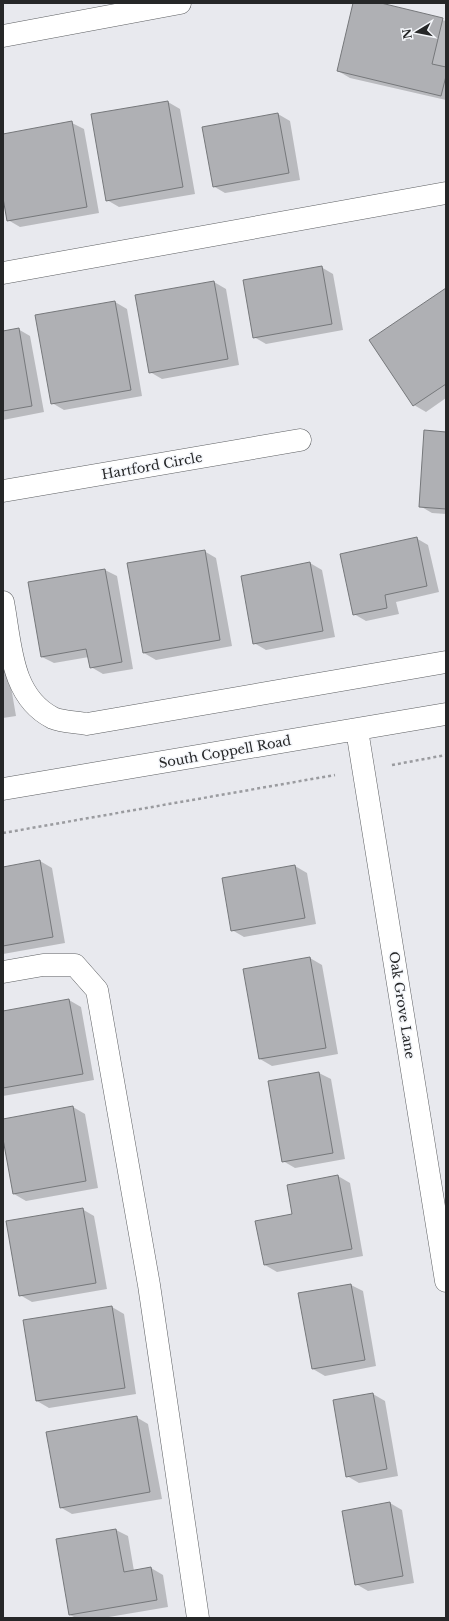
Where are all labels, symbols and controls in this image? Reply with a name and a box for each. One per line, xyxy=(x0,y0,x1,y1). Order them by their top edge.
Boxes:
north arrow xyxy=(397,12,437,52)
text: N xyxy=(399,27,415,40)
street label: Hartford Circle xyxy=(100,449,204,483)
street label: South Coppell Road xyxy=(158,732,293,772)
street label: Oak Grove Lane xyxy=(385,950,419,1060)

